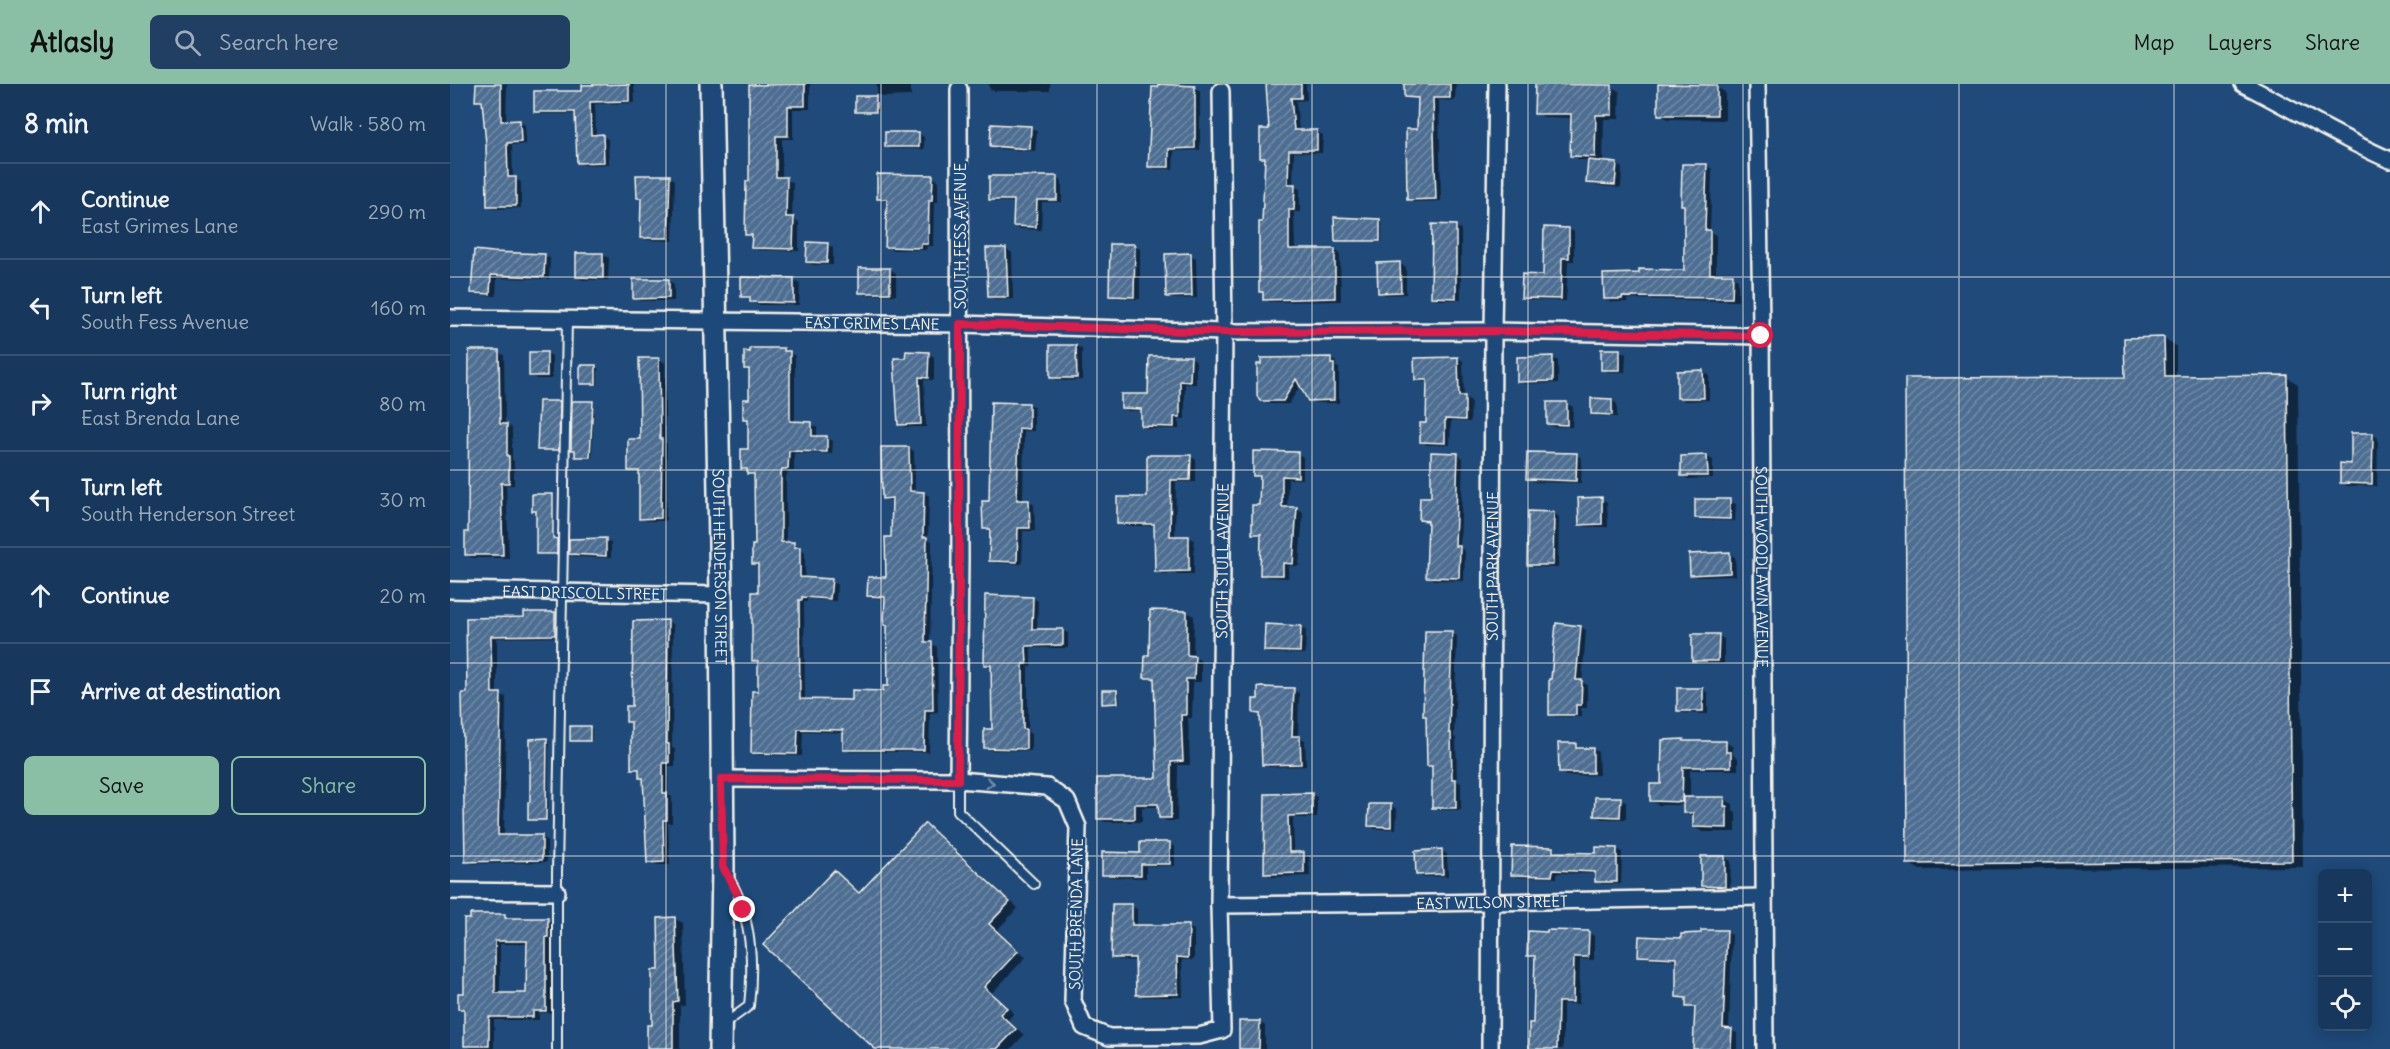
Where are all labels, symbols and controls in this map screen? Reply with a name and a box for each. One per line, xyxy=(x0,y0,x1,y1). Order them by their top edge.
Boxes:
search box xyxy=(150,15,570,69)
text: Atlasly xyxy=(30,24,114,60)
icon: search xyxy=(171,26,204,59)
text: Search here xyxy=(219,28,339,56)
text: Map xyxy=(2134,29,2174,56)
text: Layers xyxy=(2207,29,2272,56)
text: Share xyxy=(2305,29,2360,56)
text: 8 min xyxy=(24,107,89,140)
text: Walk · 580 m xyxy=(310,111,426,136)
street label: SOUTH FESS AVENUE xyxy=(951,163,970,309)
text: Continue xyxy=(81,185,170,213)
icon: ahead xyxy=(24,195,57,228)
text: 290 m xyxy=(368,199,426,224)
text: East Grimes Lane xyxy=(81,213,238,238)
text: Turn left xyxy=(81,281,162,309)
icon: left xyxy=(24,291,57,324)
text: 160 m xyxy=(371,295,426,320)
text: South Fess Avenue xyxy=(81,309,249,334)
street label: EAST GRIMES LANE xyxy=(804,313,940,333)
route start xyxy=(1747,322,1773,348)
text: Turn right xyxy=(81,377,177,405)
icon: right xyxy=(24,387,57,420)
text: 80 m xyxy=(379,391,426,416)
text: East Brenda Lane xyxy=(81,405,240,430)
street label: SOUTH WOODLAWN AVENUE xyxy=(1752,466,1772,668)
street label: SOUTH HENDERSON STREET xyxy=(709,468,731,665)
text: Turn left xyxy=(81,473,162,501)
icon: left xyxy=(24,483,57,516)
street label: SOUTH STULL AVENUE xyxy=(1212,483,1232,639)
text: 30 m xyxy=(379,487,426,512)
street label: SOUTH PARK AVENUE xyxy=(1482,491,1502,641)
text: South Henderson Street xyxy=(81,501,295,526)
icon: ahead xyxy=(24,579,57,612)
text: Continue xyxy=(81,581,170,609)
street label: EAST DRISCOLL STREET xyxy=(502,581,668,604)
text: 20 m xyxy=(380,583,426,608)
icon: arrive xyxy=(24,675,57,708)
text: Arrive at destination xyxy=(81,677,281,705)
button: Save xyxy=(24,756,219,815)
button: Share xyxy=(231,756,426,815)
one-way arrow xyxy=(985,776,994,789)
street label: SOUTH BRENDA LANE xyxy=(1065,838,1087,990)
map controls xyxy=(2318,869,2372,1031)
button: + xyxy=(2318,869,2372,923)
street label: EAST WILSON STREET xyxy=(1416,891,1568,913)
route end xyxy=(729,896,755,922)
button: − xyxy=(2318,923,2372,977)
button: locate xyxy=(2318,977,2372,1031)

